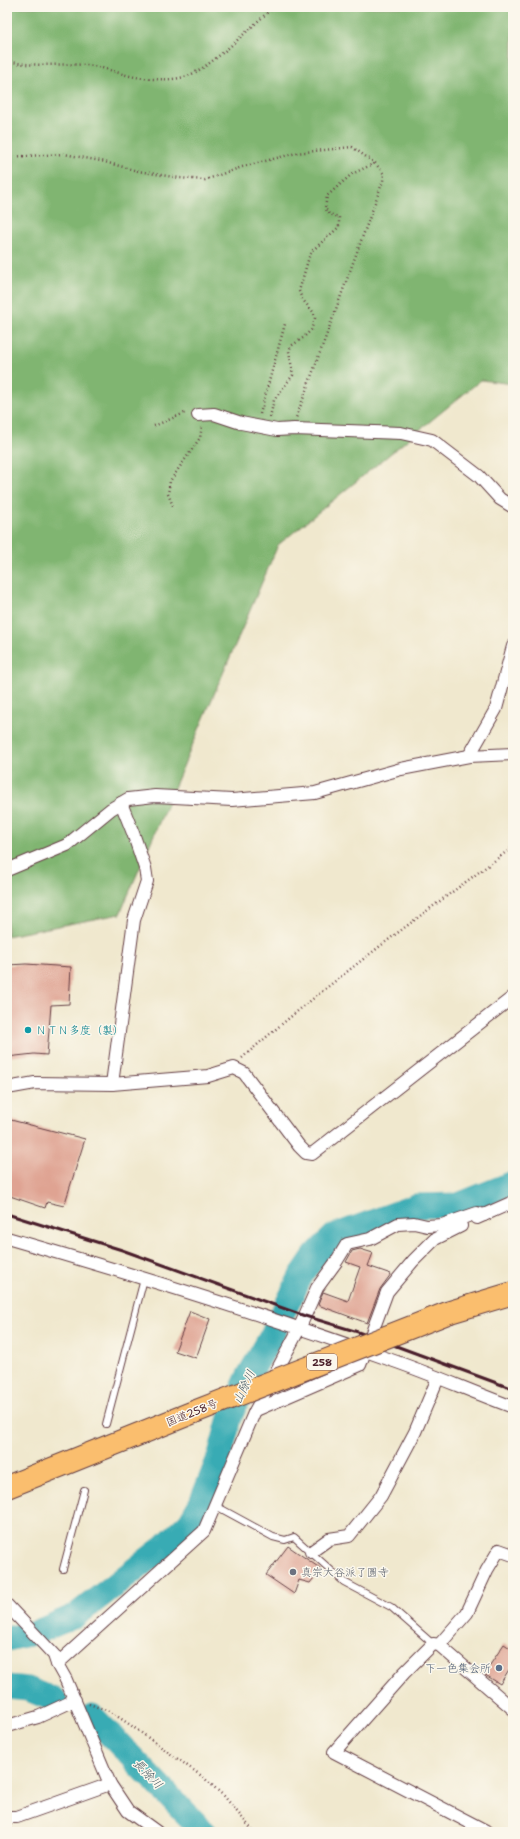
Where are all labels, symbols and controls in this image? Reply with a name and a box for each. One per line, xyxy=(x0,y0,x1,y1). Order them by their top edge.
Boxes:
place label: ＮＴＮ多度（製） xyxy=(36,1023,124,1038)
marker: ＮＴＮ多度（製） xyxy=(23,1025,33,1035)
road number: 258 xyxy=(307,1354,337,1370)
water label: 山除川 xyxy=(229,1367,259,1407)
street label: 国道258号 xyxy=(164,1396,220,1430)
place label: 真宗大谷派了圓寺 xyxy=(301,1565,389,1580)
marker: 真宗大谷派了圓寺 xyxy=(288,1567,298,1577)
place label: 下一色集会所 xyxy=(425,1661,491,1676)
marker: 下一色集会所 xyxy=(494,1663,504,1673)
water label: 長除川 xyxy=(130,1755,166,1793)

